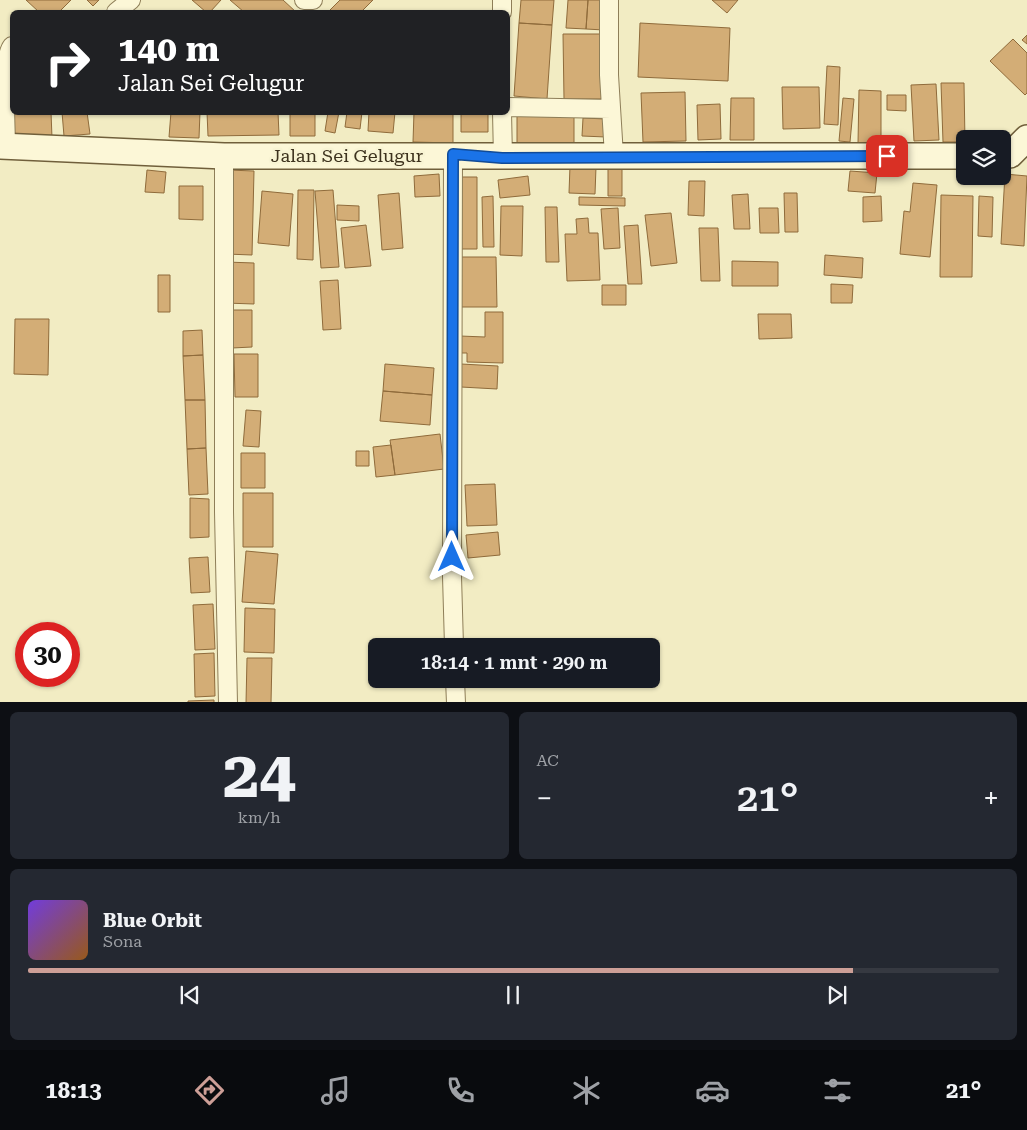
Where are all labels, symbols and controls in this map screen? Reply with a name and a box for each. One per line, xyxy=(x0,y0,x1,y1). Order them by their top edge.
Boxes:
text: 140 m xyxy=(118,29,219,70)
icon: right xyxy=(35,30,100,95)
text: Jalan Sei Gelugur xyxy=(118,71,304,96)
map controls xyxy=(956,130,1011,185)
button: layers xyxy=(956,130,1011,185)
pin xyxy=(866,135,908,177)
icon: arrive xyxy=(873,142,901,170)
street label: Jalan Sei Gelugur xyxy=(271,145,423,166)
position arrow xyxy=(425,530,477,582)
speed limit sign: 30 xyxy=(15,622,80,687)
text: 18:14 · 1 mnt · 290 m xyxy=(421,651,607,674)
text: 24 xyxy=(223,737,296,813)
text: AC xyxy=(537,751,559,770)
text: 21° xyxy=(737,776,798,820)
text: − xyxy=(537,782,552,815)
text: + xyxy=(983,782,999,815)
text: km/h xyxy=(238,808,281,827)
text: Blue Orbit xyxy=(103,909,202,932)
text: Sona xyxy=(103,932,142,951)
icon: previous xyxy=(176,981,204,1009)
icon: pause xyxy=(499,981,527,1009)
icon: next xyxy=(823,981,851,1009)
icon: directions xyxy=(192,1073,227,1108)
icon: music xyxy=(318,1073,353,1108)
icon: phone xyxy=(443,1073,478,1108)
icon: climate xyxy=(569,1073,604,1108)
icon: car xyxy=(695,1073,730,1108)
icon: filters xyxy=(820,1073,855,1108)
text: 18:13 xyxy=(45,1078,101,1103)
text: 21° xyxy=(946,1078,982,1103)

